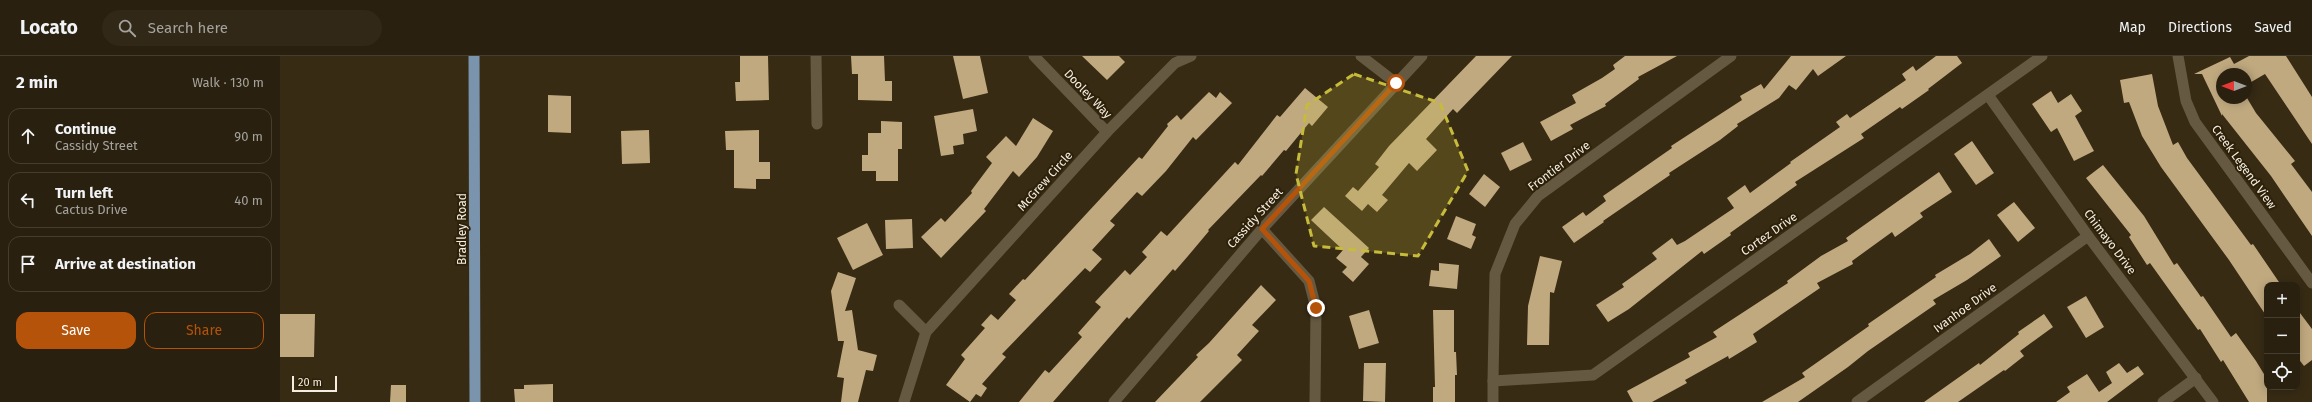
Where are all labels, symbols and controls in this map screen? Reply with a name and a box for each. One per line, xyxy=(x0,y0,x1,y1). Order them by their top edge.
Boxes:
search box xyxy=(102,10,382,46)
text: Locato xyxy=(20,16,78,39)
icon: search xyxy=(116,17,138,39)
text: Search here xyxy=(148,19,228,37)
text: Map xyxy=(2119,19,2146,36)
text: Directions xyxy=(2168,19,2232,36)
text: Saved xyxy=(2254,19,2292,36)
street label: Dooley Way xyxy=(1061,67,1115,121)
north arrow xyxy=(2216,68,2252,104)
text: 2 min xyxy=(16,72,58,93)
route start xyxy=(1387,74,1405,92)
text: Walk · 130 m xyxy=(192,75,264,90)
text: Continue xyxy=(55,120,116,138)
street label: Creek Legend View xyxy=(2209,122,2279,212)
icon: ahead xyxy=(17,125,39,147)
text: 90 m xyxy=(234,129,263,144)
text: Cassidy Street xyxy=(55,138,138,153)
street label: Frontier Drive xyxy=(1525,138,1593,194)
street label: McGrew Circle xyxy=(1015,148,1075,214)
text: Turn left xyxy=(55,184,113,202)
street label: Cassidy Street xyxy=(1224,184,1286,251)
icon: left xyxy=(17,189,39,211)
text: 40 m xyxy=(234,193,263,208)
street label: Bradley Road xyxy=(455,193,469,265)
text: Cactus Drive xyxy=(55,202,128,217)
street label: Chimayo Drive xyxy=(2081,207,2139,277)
street label: Cortez Drive xyxy=(1738,210,1800,258)
icon: arrive xyxy=(17,253,39,275)
text: Arrive at destination xyxy=(55,255,196,273)
street label: Ivanhoe Drive xyxy=(1931,280,1999,336)
map controls xyxy=(2264,282,2300,390)
button: + xyxy=(2264,282,2300,318)
route end xyxy=(1307,299,1325,317)
button: Save xyxy=(16,312,136,349)
button: Share xyxy=(144,312,264,349)
button: − xyxy=(2264,318,2300,354)
button: locate xyxy=(2264,354,2300,390)
scale bar xyxy=(292,374,337,393)
text: 20 m xyxy=(298,376,322,389)

